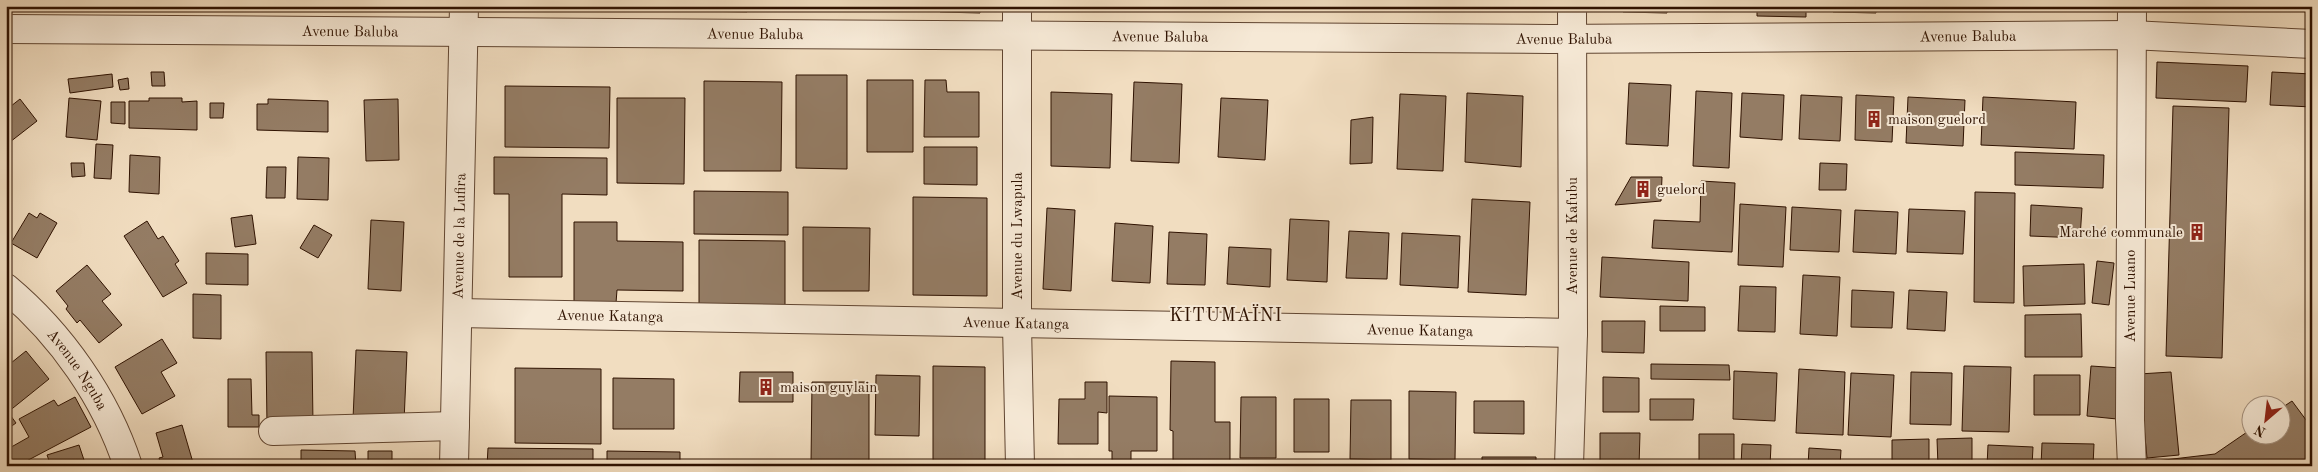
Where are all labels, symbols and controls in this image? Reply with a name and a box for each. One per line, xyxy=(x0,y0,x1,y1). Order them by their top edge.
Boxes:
street label: Avenue Baluba xyxy=(302,25,399,41)
street label: Avenue Baluba xyxy=(706,28,804,43)
street label: Avenue Baluba xyxy=(1111,30,1209,46)
street label: Avenue Baluba xyxy=(1919,30,2017,45)
street label: Avenue Baluba xyxy=(1515,33,1613,48)
building icon: maison guelord xyxy=(1864,109,1884,129)
place label: maison guelord xyxy=(1888,113,1986,128)
street label: Avenue de la Lufira xyxy=(452,172,469,299)
street label: Avenue du Lwapula xyxy=(1011,172,1026,300)
street label: Avenue de Kafubu xyxy=(1566,177,1581,295)
building icon: guelord xyxy=(1633,179,1653,199)
place label: guelord xyxy=(1657,183,1706,198)
building icon: Marché communale xyxy=(2187,222,2207,242)
place label: Marché communale xyxy=(2059,226,2183,241)
street label: Avenue Luano xyxy=(2124,250,2139,342)
district label: KITUMAÏNI xyxy=(1169,304,1283,325)
street label: Avenue Katanga xyxy=(556,309,664,326)
street label: Avenue Katanga xyxy=(962,316,1070,333)
street label: Avenue Katanga xyxy=(1366,323,1474,340)
street label: Avenue Nguba xyxy=(43,327,109,414)
building icon: maison guylain xyxy=(756,377,776,397)
place label: maison guylain xyxy=(780,381,877,396)
north arrow xyxy=(2240,394,2290,444)
text: N xyxy=(2252,422,2268,439)

